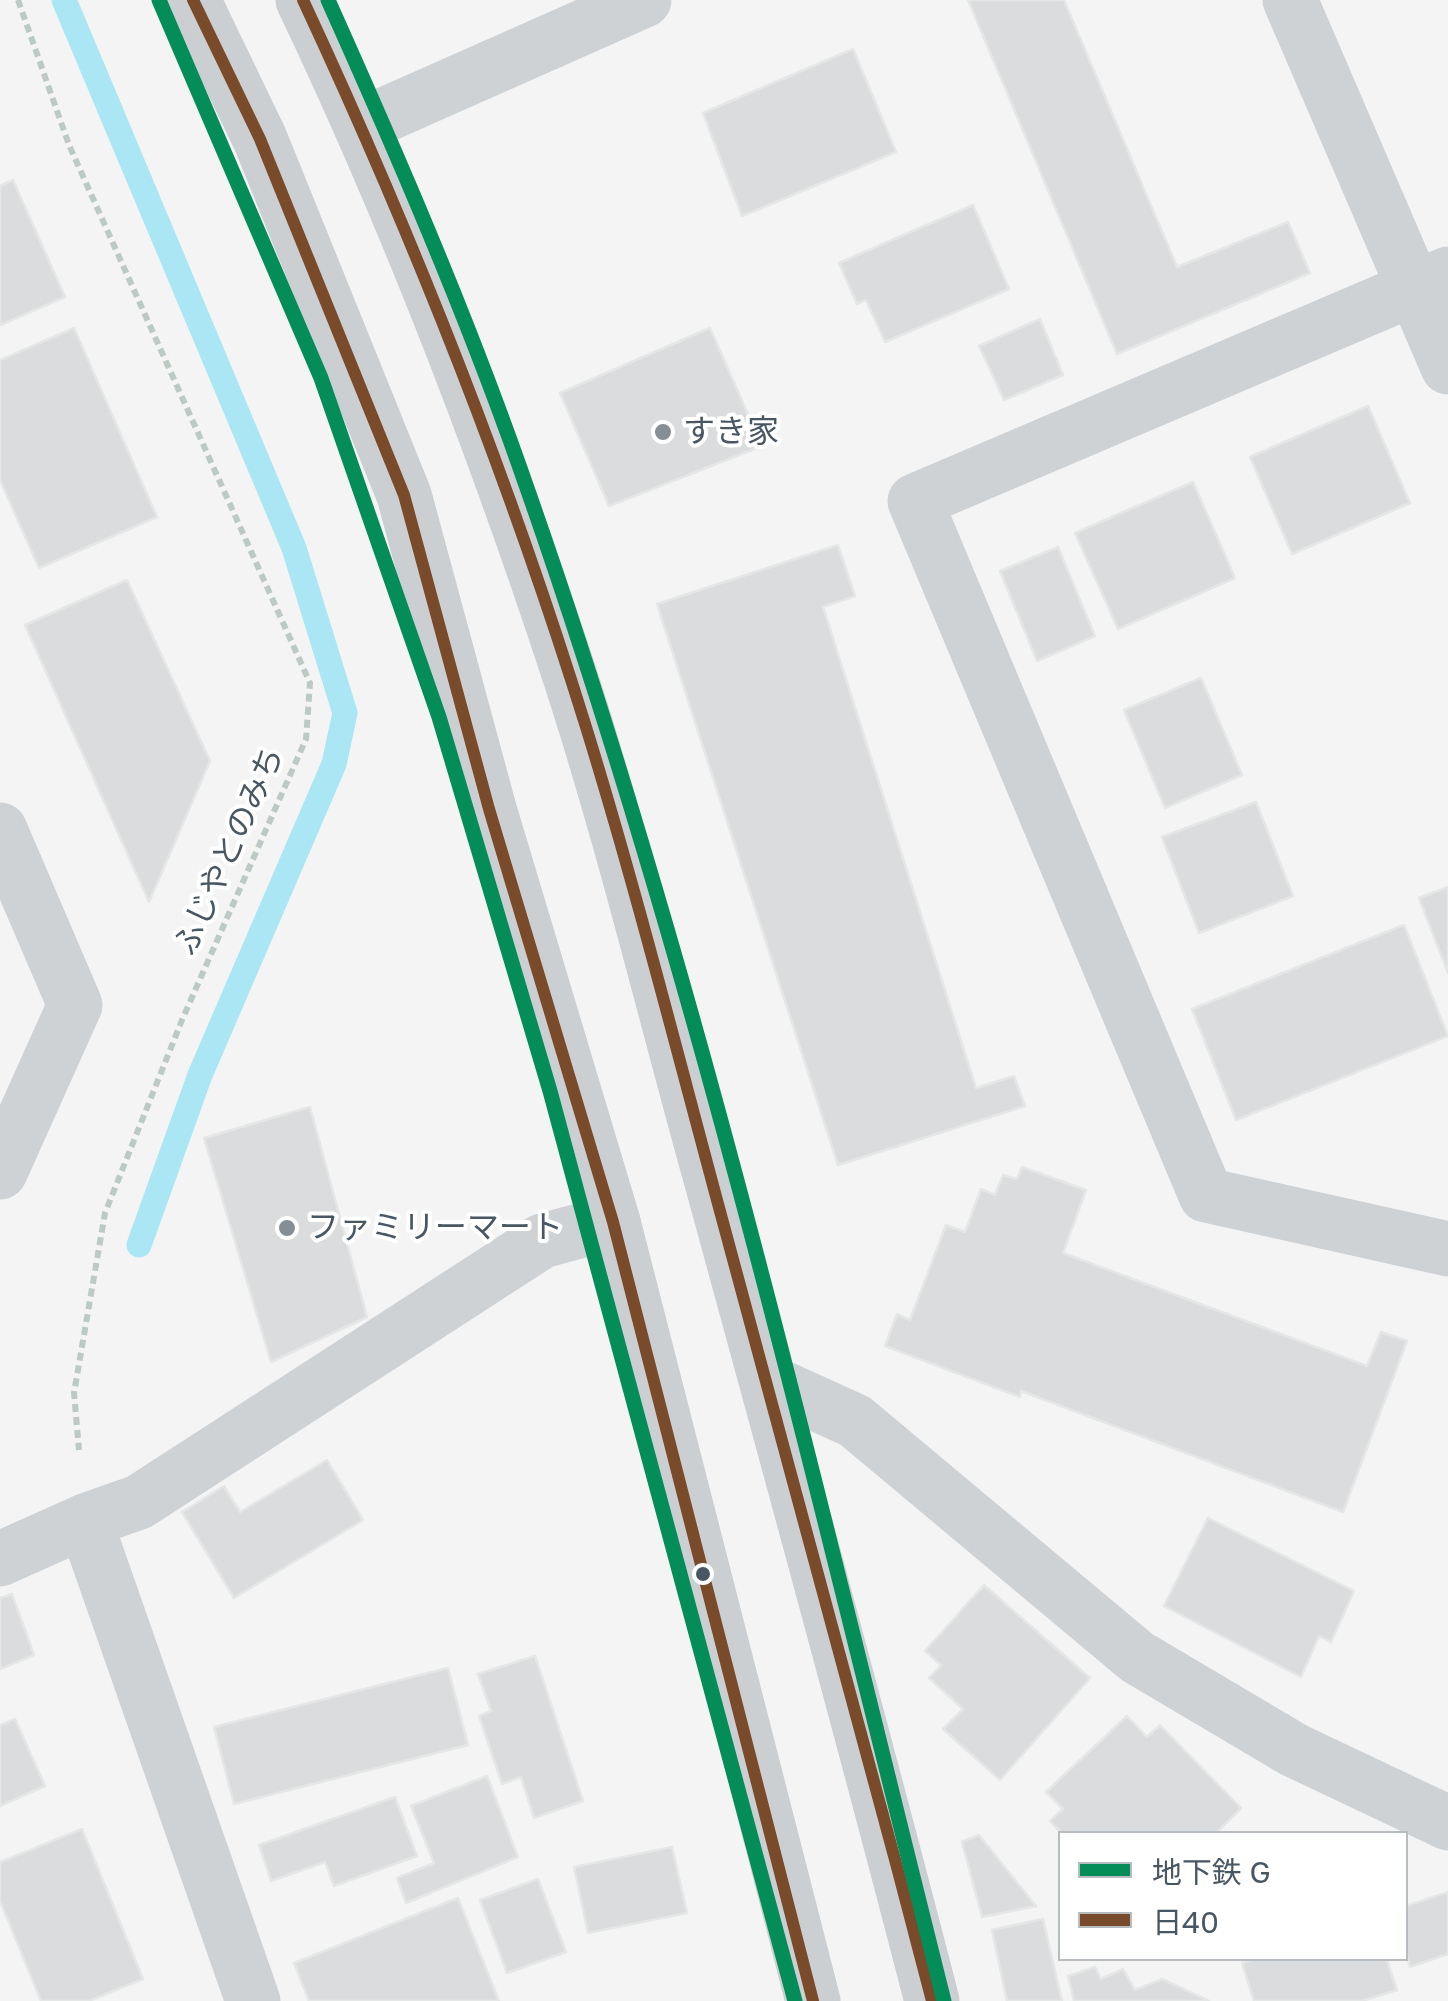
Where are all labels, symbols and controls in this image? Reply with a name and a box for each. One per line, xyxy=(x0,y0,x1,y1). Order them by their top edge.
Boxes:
place label: すき家 xyxy=(683,413,779,451)
marker: すき家 xyxy=(652,421,674,443)
street label: ふじやとのみち xyxy=(166,741,292,961)
place label: ファミリーマート xyxy=(307,1209,563,1247)
marker: ファミリーマート xyxy=(276,1217,298,1239)
unlabelled marker xyxy=(693,1564,713,1584)
legend xyxy=(1058,1831,1408,1961)
text: 地下鉄 G xyxy=(1152,1854,1271,1890)
text: 日40 xyxy=(1152,1904,1219,1940)

